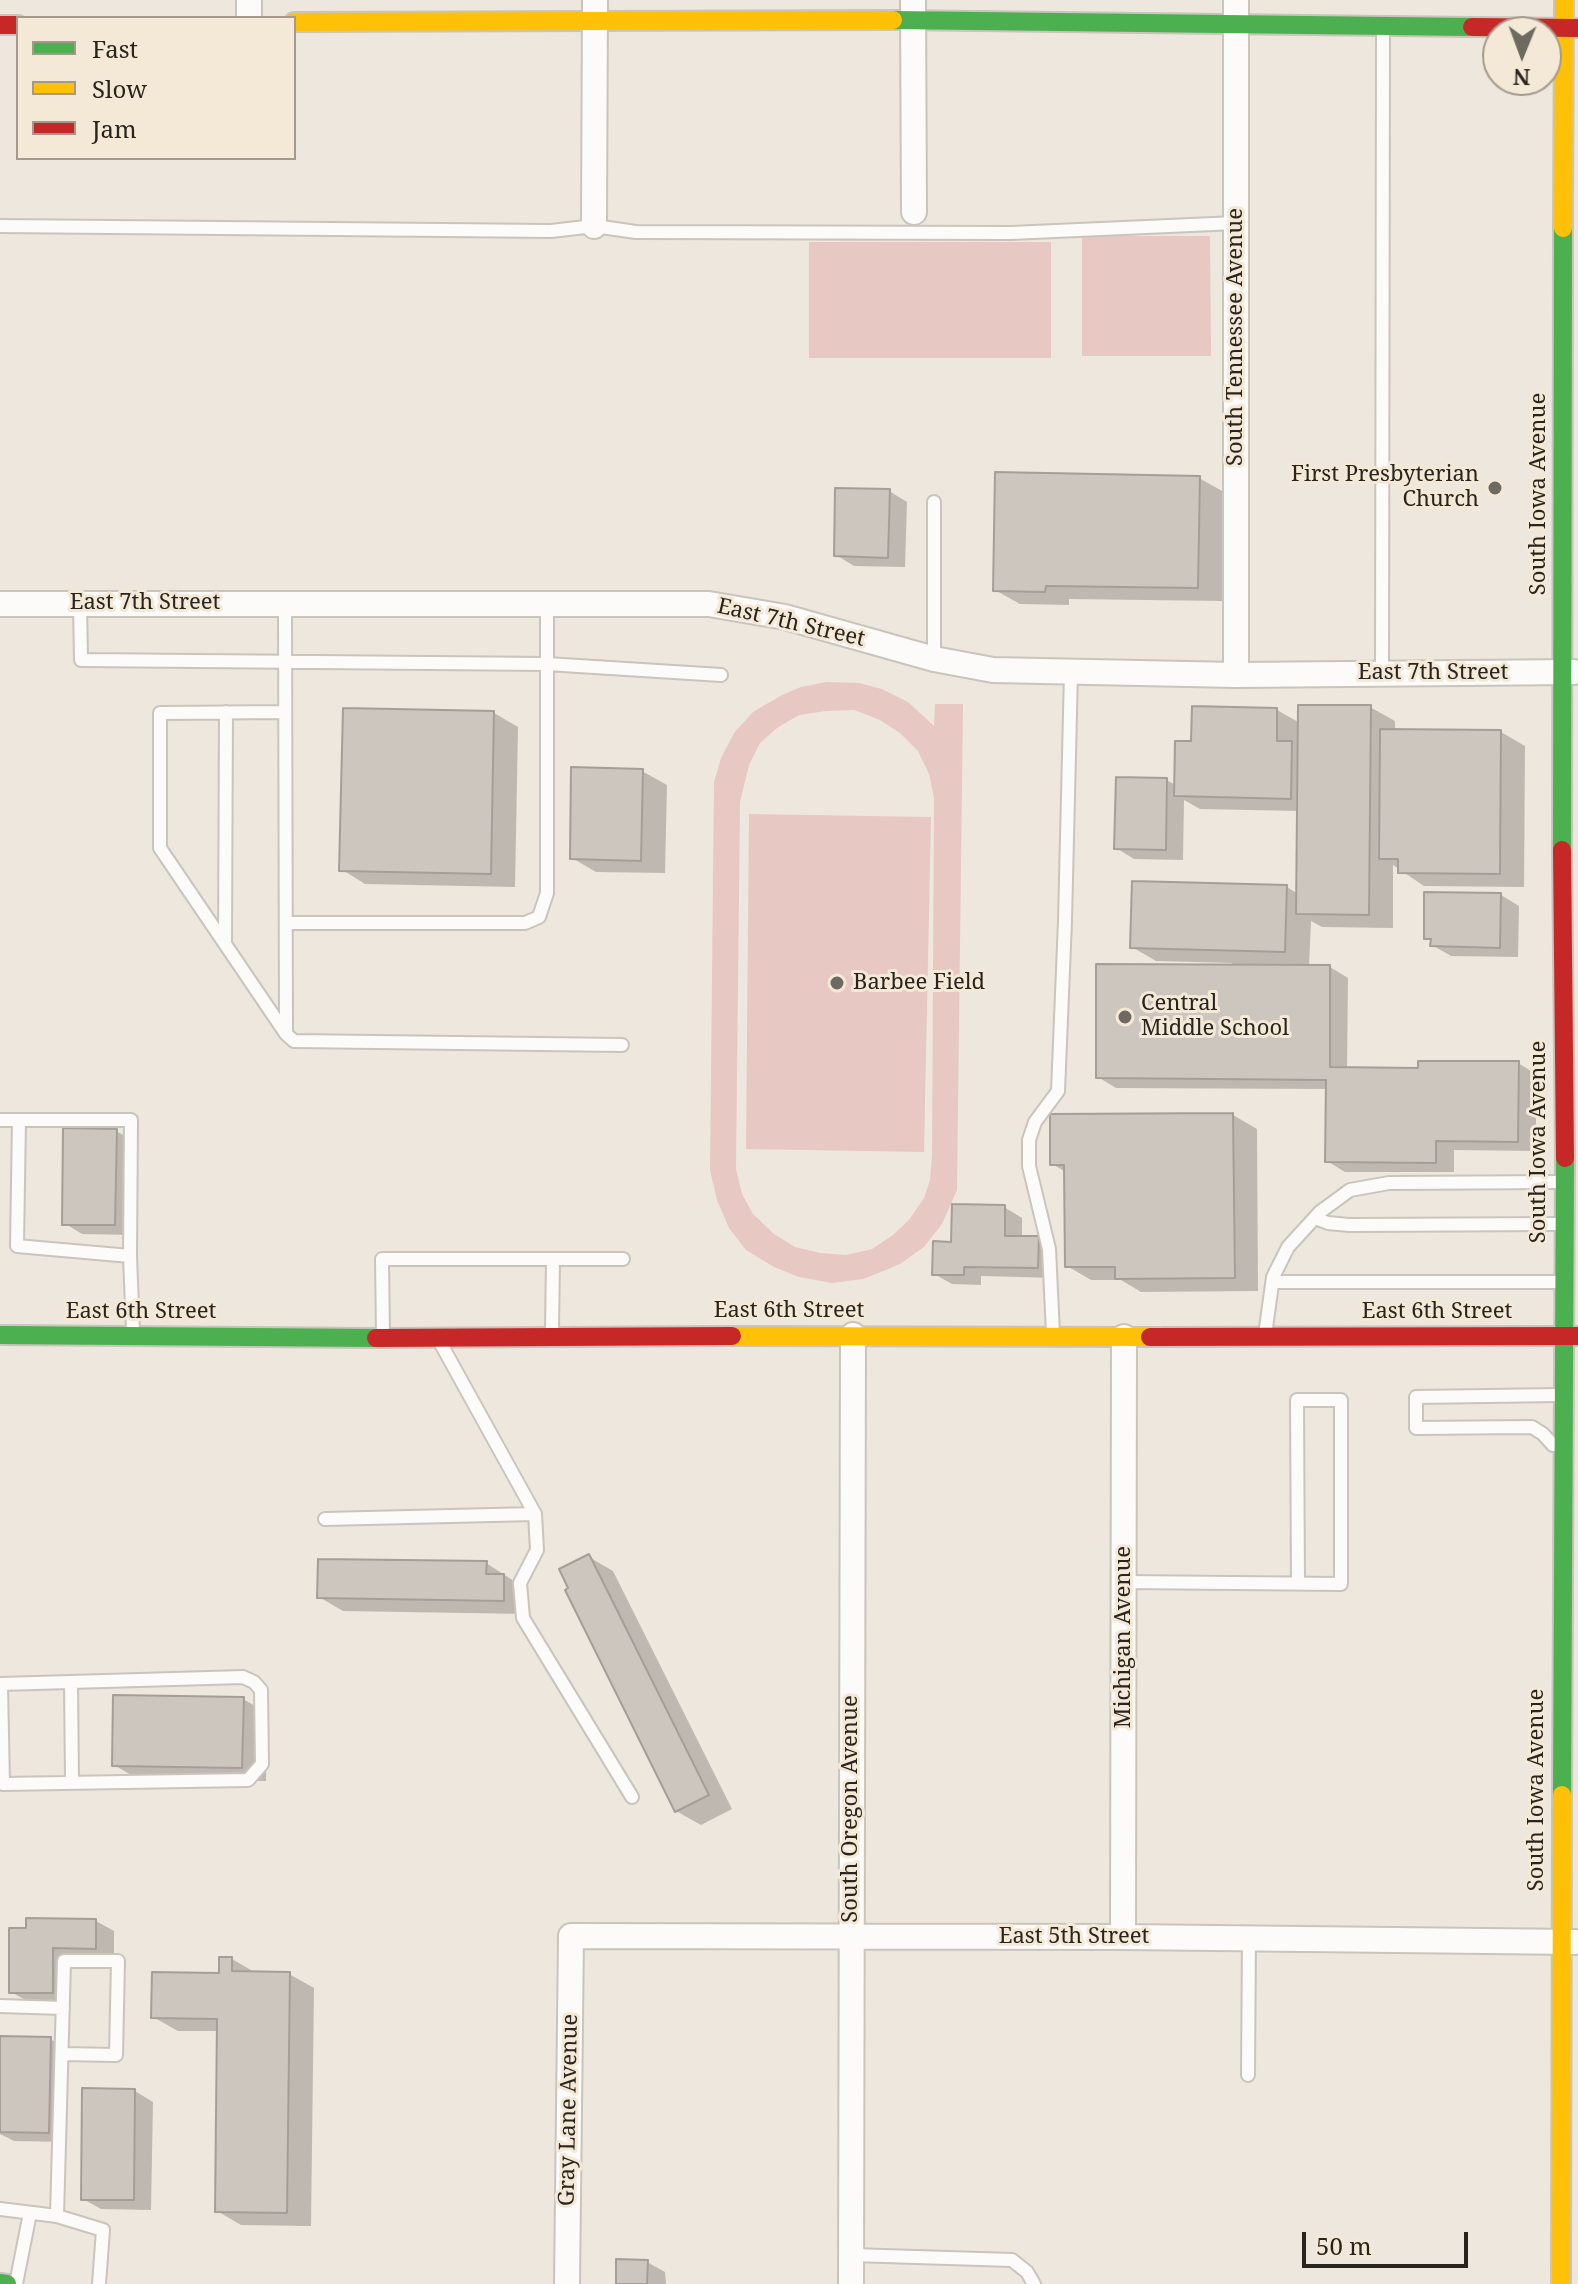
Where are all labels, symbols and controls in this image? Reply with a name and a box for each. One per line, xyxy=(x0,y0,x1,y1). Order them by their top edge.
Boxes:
legend xyxy=(16,16,296,160)
north arrow xyxy=(1482,16,1562,96)
text: Fast xyxy=(92,32,138,65)
text: N xyxy=(1513,63,1531,93)
text: Slow xyxy=(92,72,147,105)
text: Jam xyxy=(92,112,137,145)
street label: South Tennessee Avenue xyxy=(1223,208,1249,466)
street label: South Iowa Avenue xyxy=(1526,393,1552,595)
place label: First Presbyterian Church xyxy=(1291,462,1479,514)
marker: First Presbyterian Church xyxy=(1486,479,1504,497)
street label: East 7th Street xyxy=(70,590,220,616)
street label: East 7th Street xyxy=(715,593,867,653)
street label: East 7th Street xyxy=(1358,660,1508,686)
place label: Barbee Field xyxy=(853,970,985,996)
marker: Barbee Field xyxy=(828,974,846,992)
place label: Central Middle School xyxy=(1141,991,1289,1042)
marker: Central Middle School xyxy=(1116,1008,1134,1026)
street label: South Iowa Avenue xyxy=(1526,1041,1552,1243)
street label: East 6th Street xyxy=(714,1298,864,1324)
street label: East 6th Street xyxy=(66,1299,216,1325)
street label: East 6th Street xyxy=(1362,1299,1512,1325)
street label: Michigan Avenue xyxy=(1111,1546,1137,1728)
street label: South Iowa Avenue xyxy=(1524,1689,1550,1891)
street label: South Oregon Avenue xyxy=(838,1695,864,1923)
street label: East 5th Street xyxy=(999,1924,1149,1950)
street label: Gray Lane Avenue xyxy=(554,2014,584,2206)
scale bar xyxy=(1306,2216,1472,2266)
text: 50 m xyxy=(1316,2229,1372,2262)

